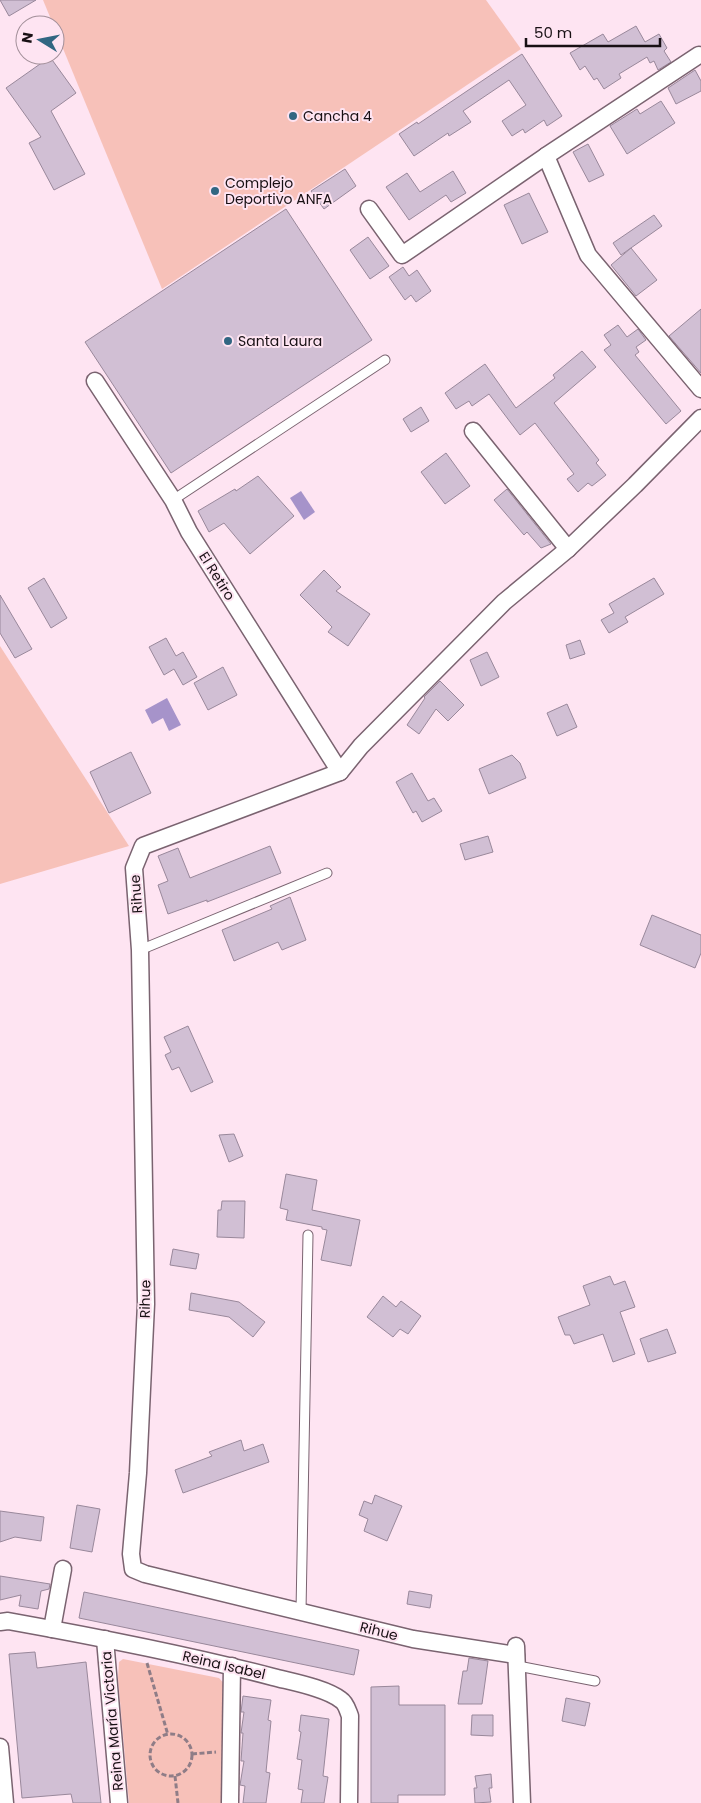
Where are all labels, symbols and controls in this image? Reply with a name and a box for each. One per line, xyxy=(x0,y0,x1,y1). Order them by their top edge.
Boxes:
north arrow xyxy=(15,15,65,65)
scale bar xyxy=(526,15,660,47)
text: 50 m xyxy=(534,22,572,43)
text: N xyxy=(16,31,38,45)
place label: Cancha 4 xyxy=(303,106,372,126)
marker: Cancha 4 xyxy=(287,110,299,122)
place label: Complejo Deportivo ANFA xyxy=(225,173,332,209)
marker: Complejo Deportivo ANFA xyxy=(209,185,221,197)
place label: Santa Laura xyxy=(238,331,322,351)
marker: Santa Laura xyxy=(222,335,234,347)
street label: El Retiro xyxy=(194,548,240,604)
street label: Rihue xyxy=(125,874,147,914)
street label: Rihue xyxy=(135,1279,155,1318)
street label: Rihue xyxy=(358,1617,400,1645)
street label: Reina Isabel xyxy=(181,1646,267,1684)
street label: Reina María Victoria xyxy=(96,1651,128,1791)

